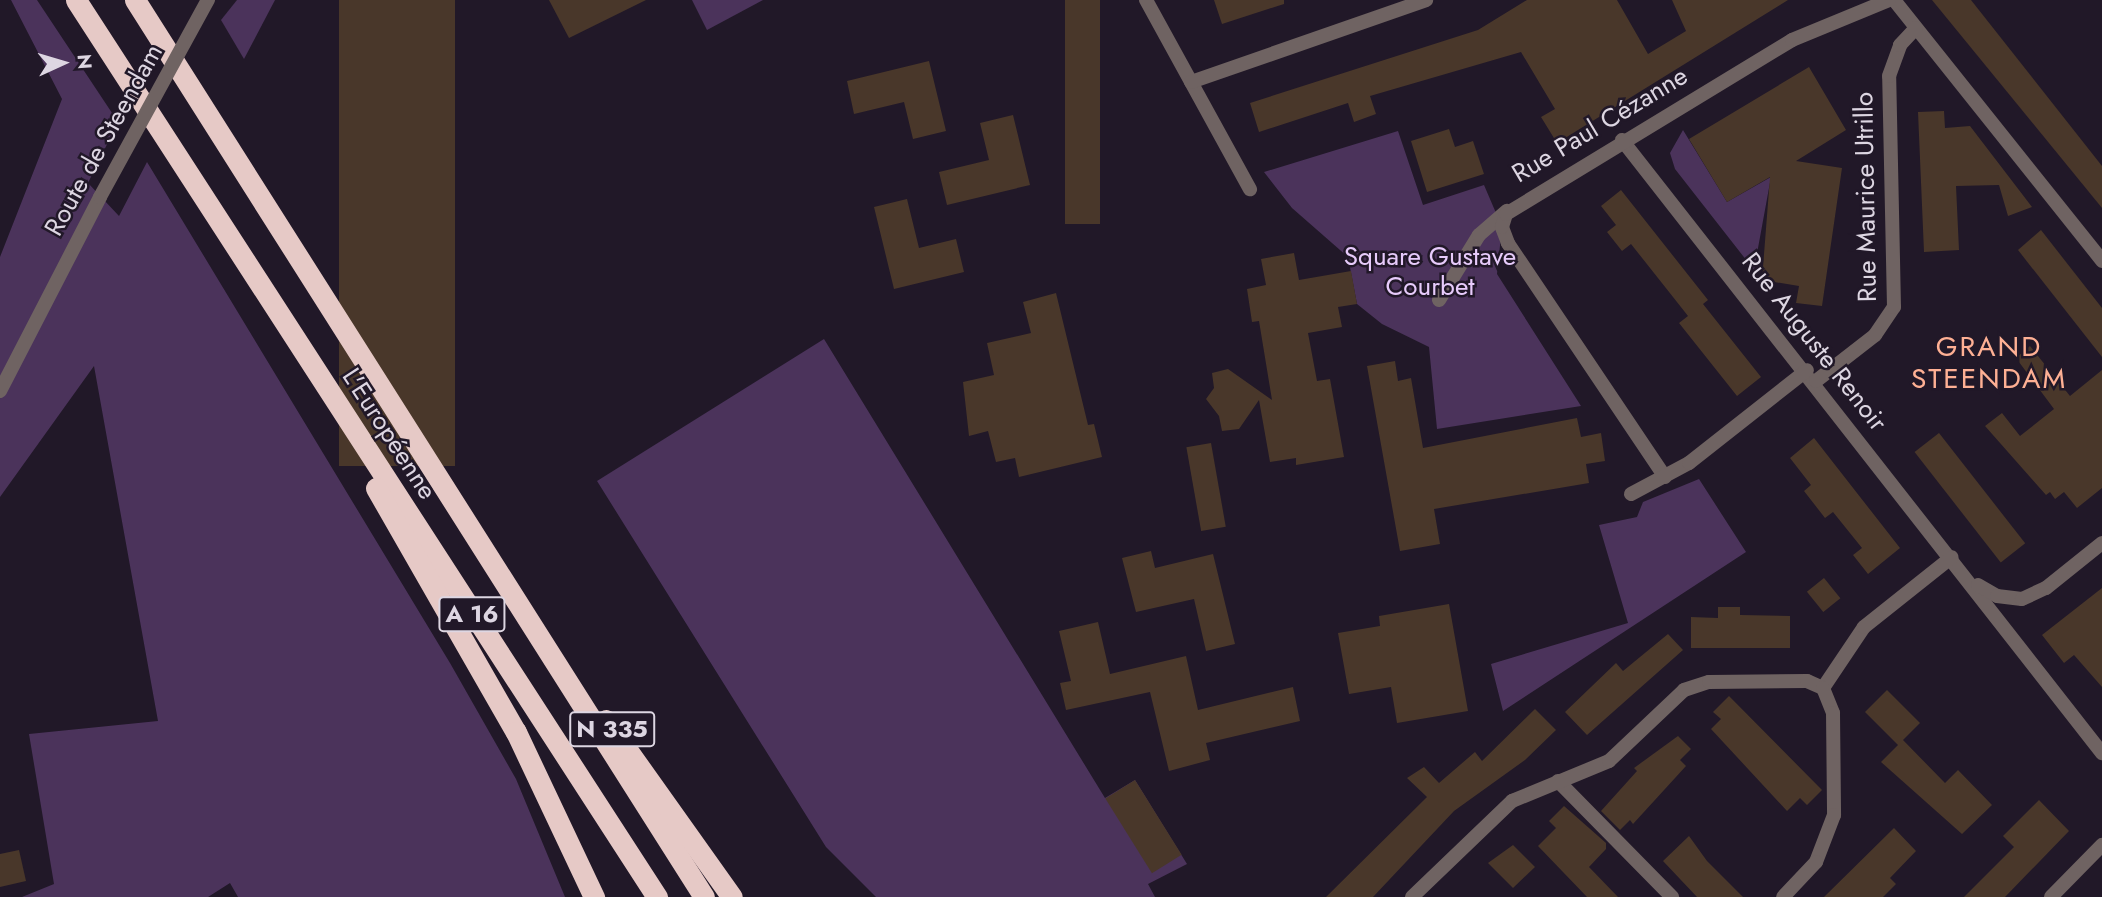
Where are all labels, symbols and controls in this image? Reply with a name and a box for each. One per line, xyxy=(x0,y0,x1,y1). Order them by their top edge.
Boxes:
north arrow xyxy=(28,28,98,98)
street label: Route de Steendam xyxy=(38,39,170,241)
text: N xyxy=(70,53,98,70)
street label: Rue Paul Cézanne xyxy=(1507,60,1693,190)
street label: Rue Maurice Utrillo xyxy=(1849,92,1883,302)
park label: Square Gustave Courbet xyxy=(1344,241,1516,302)
street label: Rue Auguste Renoir xyxy=(1735,247,1893,437)
district label: GRAND STEENDAM xyxy=(1912,330,2066,396)
street label: L'Européenne xyxy=(335,363,443,505)
road number: A 16 xyxy=(437,594,507,634)
road number: N 335 xyxy=(568,708,656,750)

